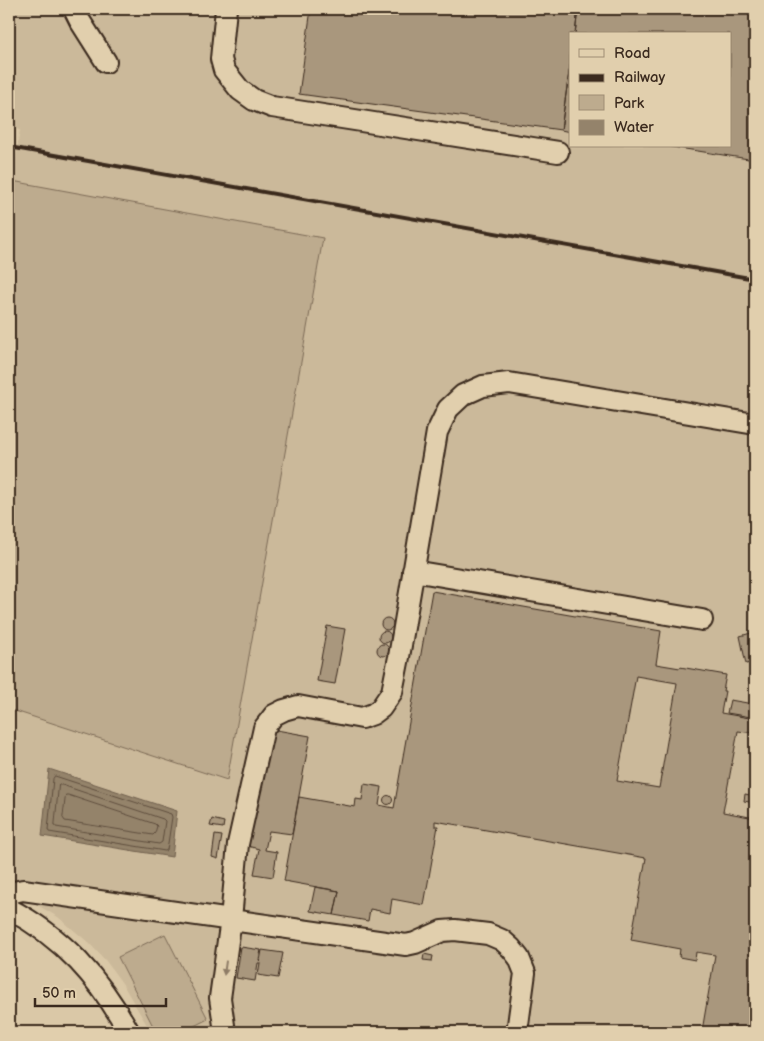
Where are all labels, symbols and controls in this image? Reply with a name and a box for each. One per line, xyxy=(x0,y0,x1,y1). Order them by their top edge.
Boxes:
legend xyxy=(569,32,732,148)
text: Road xyxy=(614,44,650,63)
text: Railway xyxy=(614,68,665,87)
text: Park xyxy=(614,94,645,113)
text: Water xyxy=(614,118,654,137)
one-way arrow xyxy=(220,960,228,976)
scale bar xyxy=(35,976,166,1008)
text: 50 m xyxy=(42,984,76,1003)

